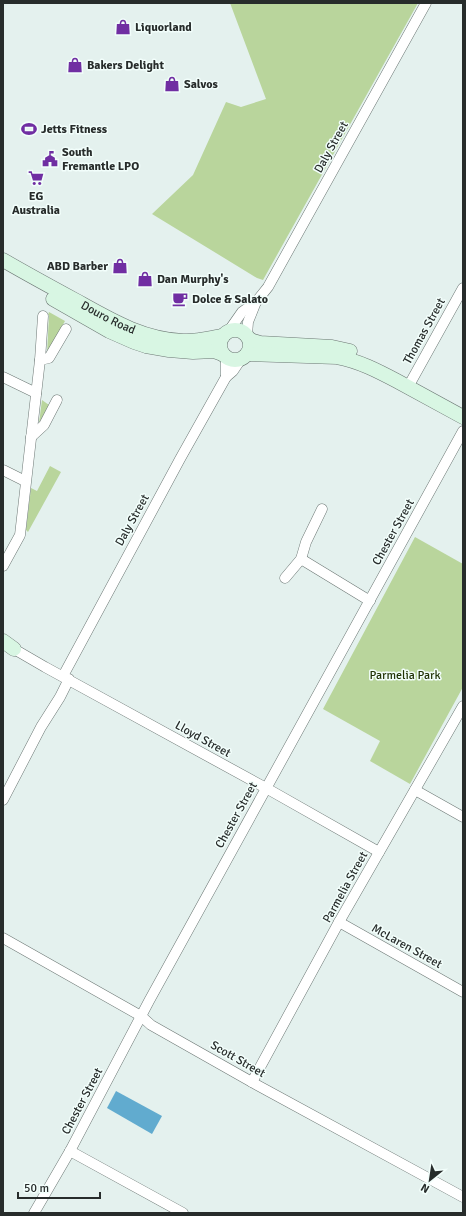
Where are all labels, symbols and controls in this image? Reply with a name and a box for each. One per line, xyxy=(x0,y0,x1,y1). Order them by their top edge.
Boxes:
shop icon: Liquorland xyxy=(114,18,132,36)
place label: Liquorland xyxy=(135,20,192,35)
shop icon: Bakers Delight xyxy=(66,56,84,74)
place label: Bakers Delight xyxy=(87,58,164,73)
shop icon: Salvos xyxy=(163,75,181,93)
place label: Salvos xyxy=(184,77,218,92)
street label: Daly Street xyxy=(311,119,352,176)
sports icon: Jetts Fitness xyxy=(20,120,38,138)
place label: Jetts Fitness xyxy=(41,122,108,137)
place label: South Fremantle LPO xyxy=(62,145,139,174)
public building icon: South Fremantle LPO xyxy=(41,150,59,168)
supermarket icon: EG Australia xyxy=(27,169,45,187)
place label: EG Australia xyxy=(12,189,60,218)
shop icon: ABD Barber xyxy=(111,257,129,275)
place label: ABD Barber xyxy=(47,259,108,274)
shop icon: Dan Murphy's xyxy=(136,270,154,288)
place label: Dan Murphy's xyxy=(157,272,229,287)
cafe icon: Dolce & Salato xyxy=(171,290,189,308)
place label: Dolce & Salato xyxy=(192,292,268,307)
street label: Thomas Street xyxy=(400,295,449,367)
street label: Douro Road xyxy=(78,298,138,338)
street label: Daly Street xyxy=(112,492,153,549)
street label: Chester Street xyxy=(369,496,418,568)
park label: Parmelia Park xyxy=(369,668,441,683)
street label: Lloyd Street xyxy=(172,718,233,761)
street label: Chester Street xyxy=(212,779,261,851)
street label: Parmelia Street xyxy=(320,849,371,926)
street label: McLaren Street xyxy=(369,921,445,972)
street label: Scott Street xyxy=(208,1038,268,1081)
street label: Chester Street xyxy=(59,1065,106,1137)
north arrow xyxy=(410,1160,450,1200)
scale bar xyxy=(18,1174,100,1200)
text: 50 m xyxy=(24,1181,49,1196)
text: N xyxy=(419,1181,432,1196)

